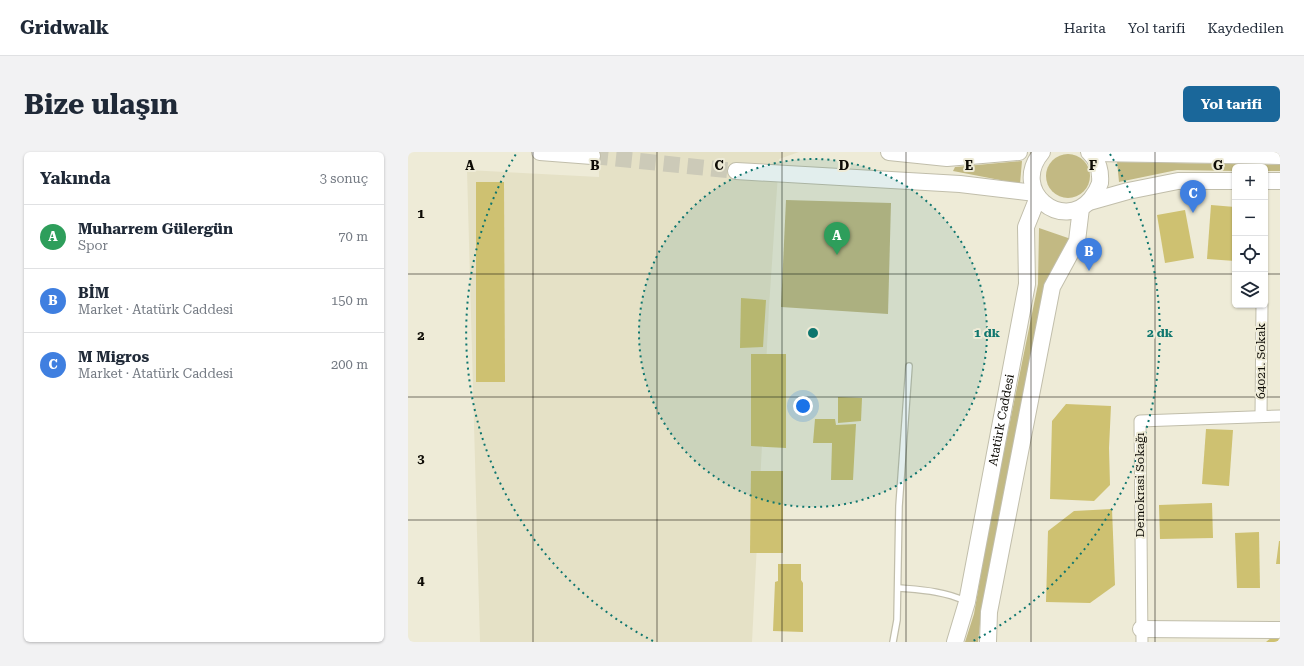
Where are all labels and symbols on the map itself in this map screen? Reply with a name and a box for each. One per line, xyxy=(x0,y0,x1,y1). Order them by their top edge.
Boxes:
text: A xyxy=(465,158,475,173)
text: B xyxy=(590,158,600,173)
text: C xyxy=(714,158,724,173)
text: D xyxy=(839,158,849,173)
text: E xyxy=(965,158,973,173)
text: F xyxy=(1089,158,1097,173)
text: G xyxy=(1213,158,1223,173)
pin: C xyxy=(1180,180,1206,213)
text: 1 xyxy=(417,206,425,221)
pin: A xyxy=(824,222,850,255)
pin: B xyxy=(1076,238,1102,271)
street label: 64021. Sokak xyxy=(1254,323,1268,399)
centre of rings xyxy=(806,326,820,340)
text: 1 dk xyxy=(974,326,1001,340)
text: 2 dk xyxy=(1147,326,1174,340)
text: 2 xyxy=(417,328,425,343)
street label: Atatürk Caddesi xyxy=(986,373,1017,467)
your location xyxy=(793,396,813,416)
street label: Demokrasi Sokağı xyxy=(1133,432,1147,538)
text: 3 xyxy=(417,451,425,466)
text: 4 xyxy=(417,573,425,588)

